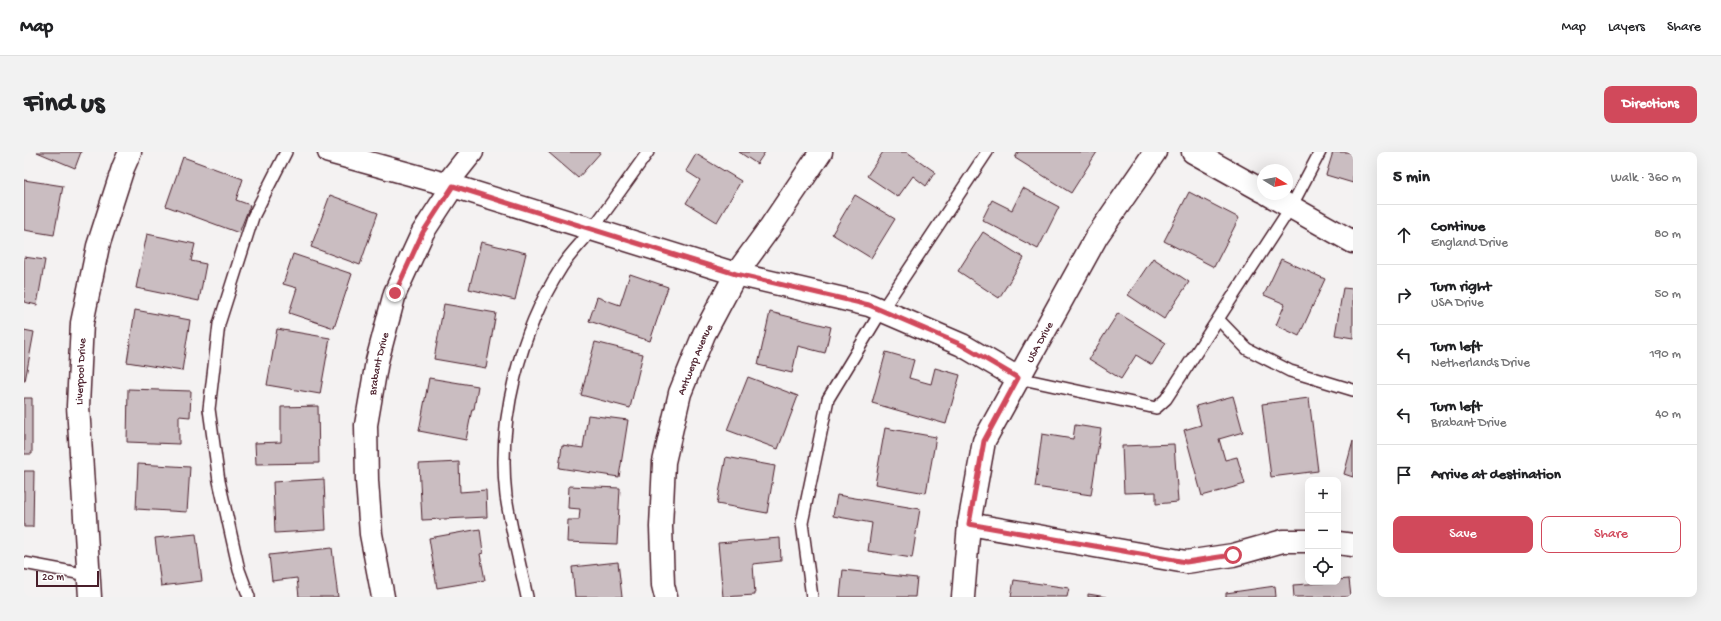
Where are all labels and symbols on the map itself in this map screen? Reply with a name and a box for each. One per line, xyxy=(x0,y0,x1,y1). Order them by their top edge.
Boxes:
north arrow xyxy=(1257,164,1293,200)
route end xyxy=(386,284,404,302)
street label: USA Drive xyxy=(1024,320,1057,365)
street label: Antwerp Avenue xyxy=(676,322,716,397)
street label: Brabant Drive xyxy=(367,331,392,397)
street label: Liverpool Drive xyxy=(74,338,89,405)
route start xyxy=(1224,546,1242,564)
scale bar xyxy=(36,569,99,588)

